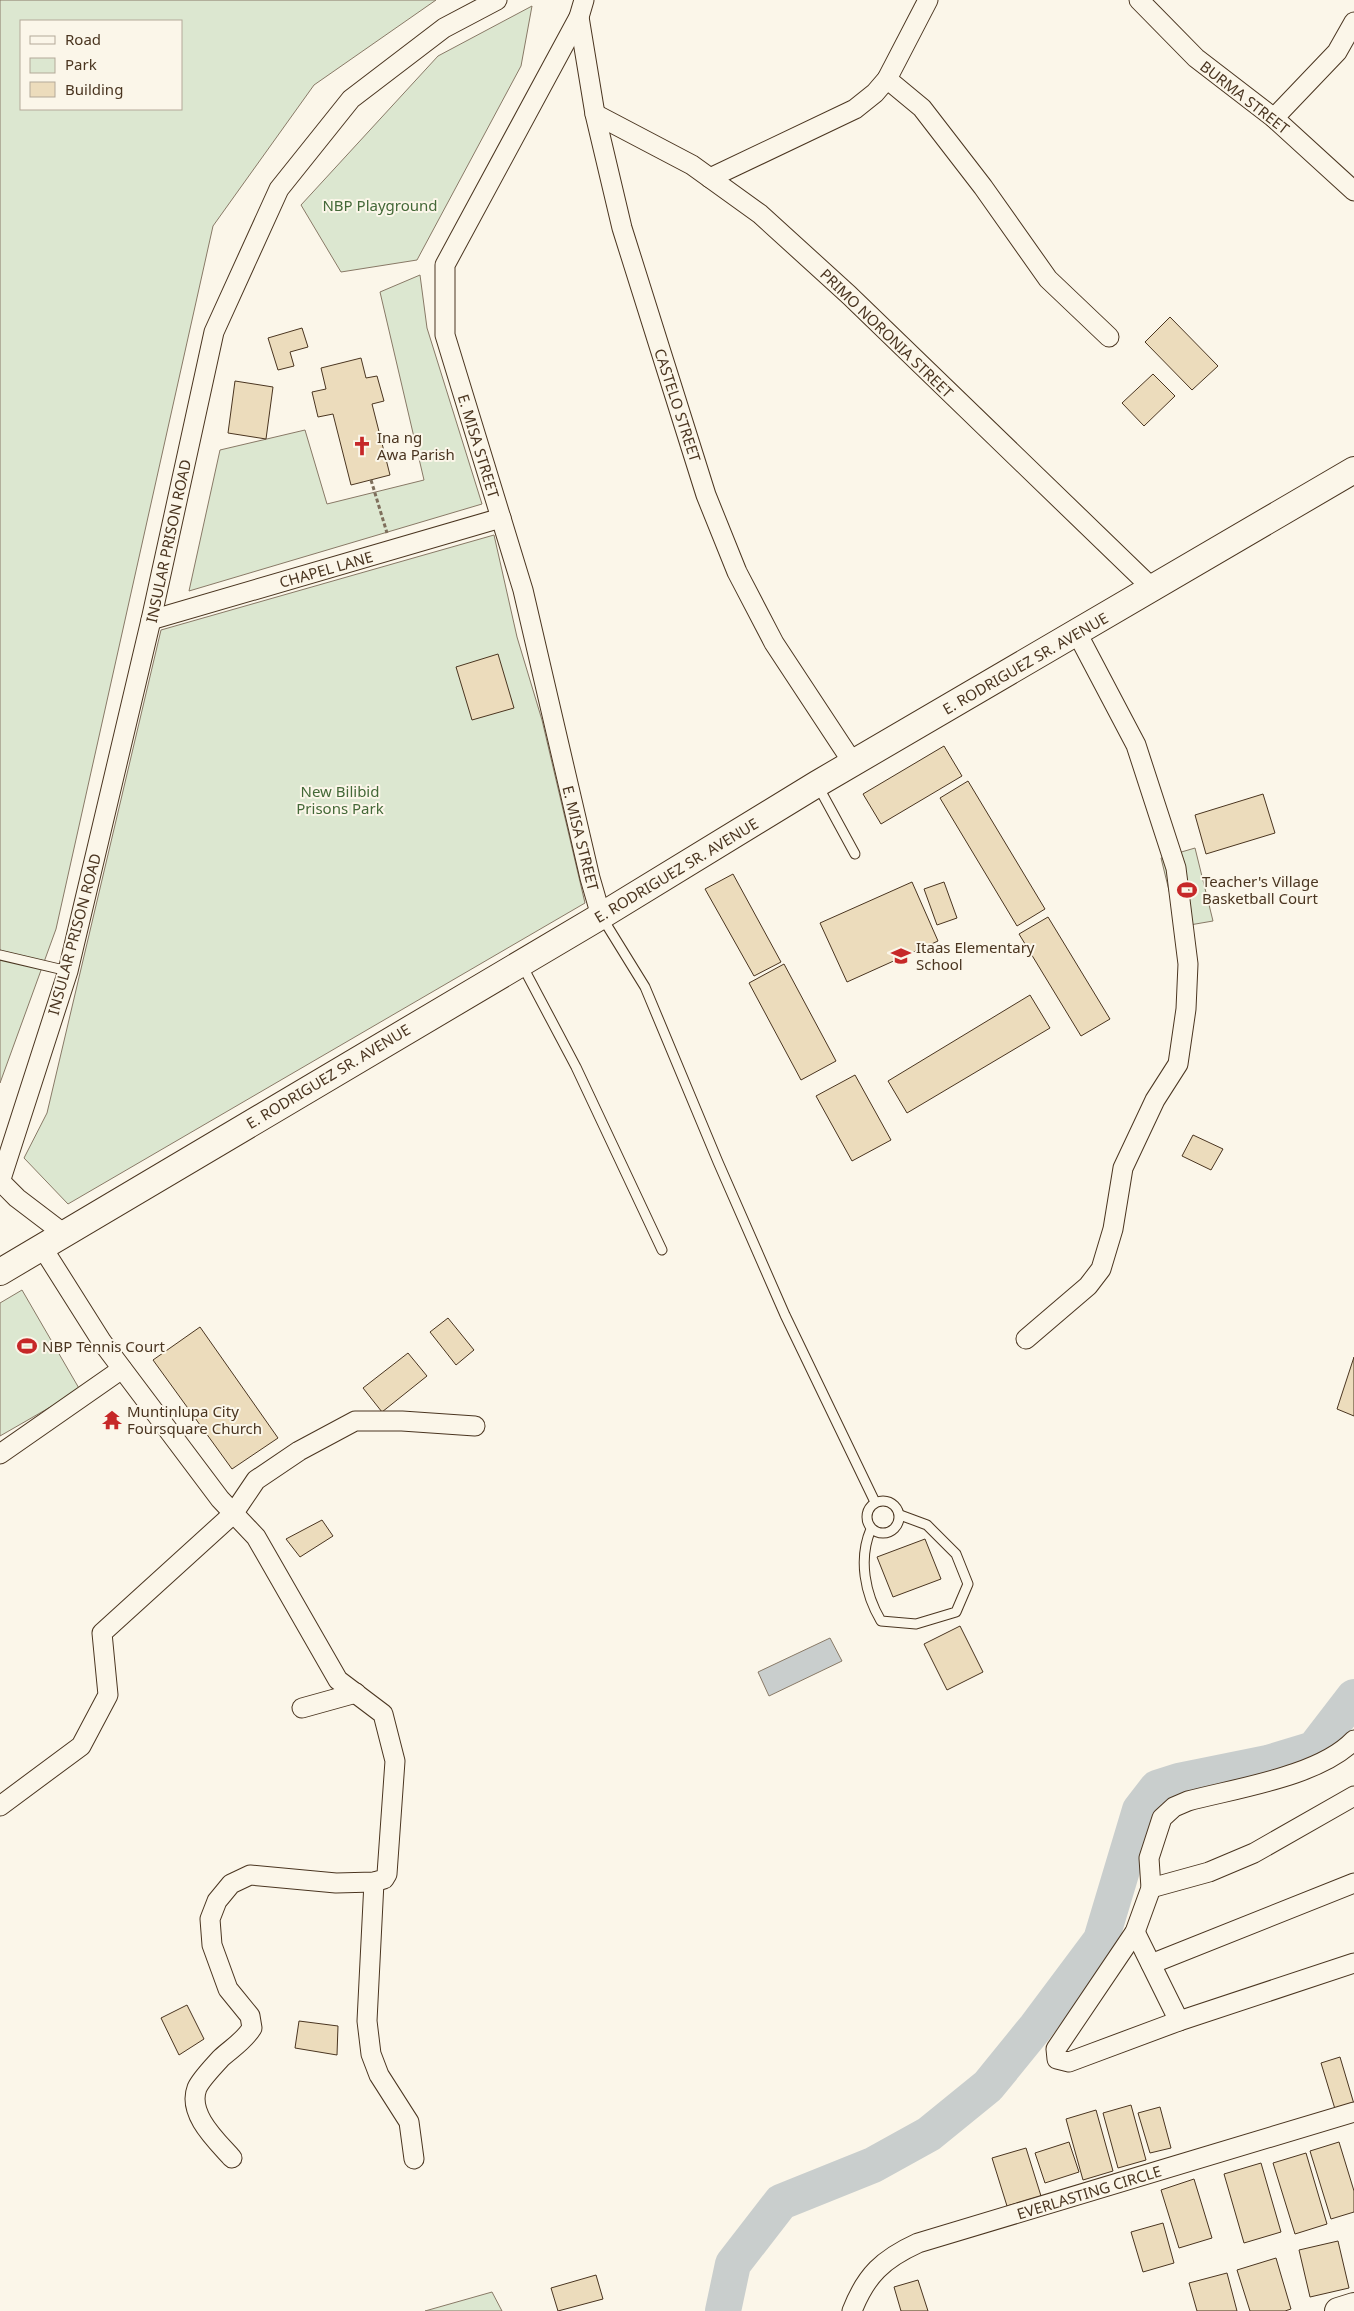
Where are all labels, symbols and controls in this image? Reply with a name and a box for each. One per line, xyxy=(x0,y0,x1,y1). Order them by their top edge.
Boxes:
legend xyxy=(20,20,182,110)
text: Road xyxy=(65,29,101,49)
text: Park xyxy=(65,54,97,74)
street label: BURMA STREET xyxy=(1196,56,1294,139)
text: Building xyxy=(65,79,123,99)
park label: NBP Playground xyxy=(322,195,438,215)
street label: PRIMO NORONIA STREET xyxy=(816,264,958,402)
street label: CASTELO STREET xyxy=(650,346,706,465)
street label: E. MISA STREET xyxy=(454,392,504,501)
place label: Ina ng Awa Parish xyxy=(377,427,455,464)
church icon: Ina ng Awa Parish xyxy=(351,435,373,457)
street label: INSULAR PRISON ROAD xyxy=(141,458,195,624)
street label: CHAPEL LANE xyxy=(277,546,375,592)
street label: E. RODRIGUEZ SR. AVENUE xyxy=(939,607,1111,719)
park label: New Bilibid Prisons Park xyxy=(296,781,384,818)
street label: E. MISA STREET xyxy=(558,783,604,893)
street label: E. RODRIGUEZ SR. AVENUE xyxy=(590,813,762,927)
street label: INSULAR PRISON ROAD xyxy=(43,851,105,1017)
place label: Teacher's Village Basketball Court xyxy=(1202,871,1319,908)
sports icon: Teacher's Village Basketball Court xyxy=(1176,879,1198,901)
place label: Itaas Elementary School xyxy=(916,937,1035,974)
school or university icon: Itaas Elementary School xyxy=(890,945,912,967)
street label: E. RODRIGUEZ SR. AVENUE xyxy=(242,1019,414,1133)
sports icon: NBP Tennis Court xyxy=(16,1335,38,1357)
place label: NBP Tennis Court xyxy=(42,1336,165,1356)
place label: Muntinlupa City Foursquare Church xyxy=(127,1401,262,1438)
temple icon: Muntinlupa City Foursquare Church xyxy=(101,1409,123,1431)
street label: EVERLASTING CIRCLE xyxy=(1014,2161,1164,2223)

